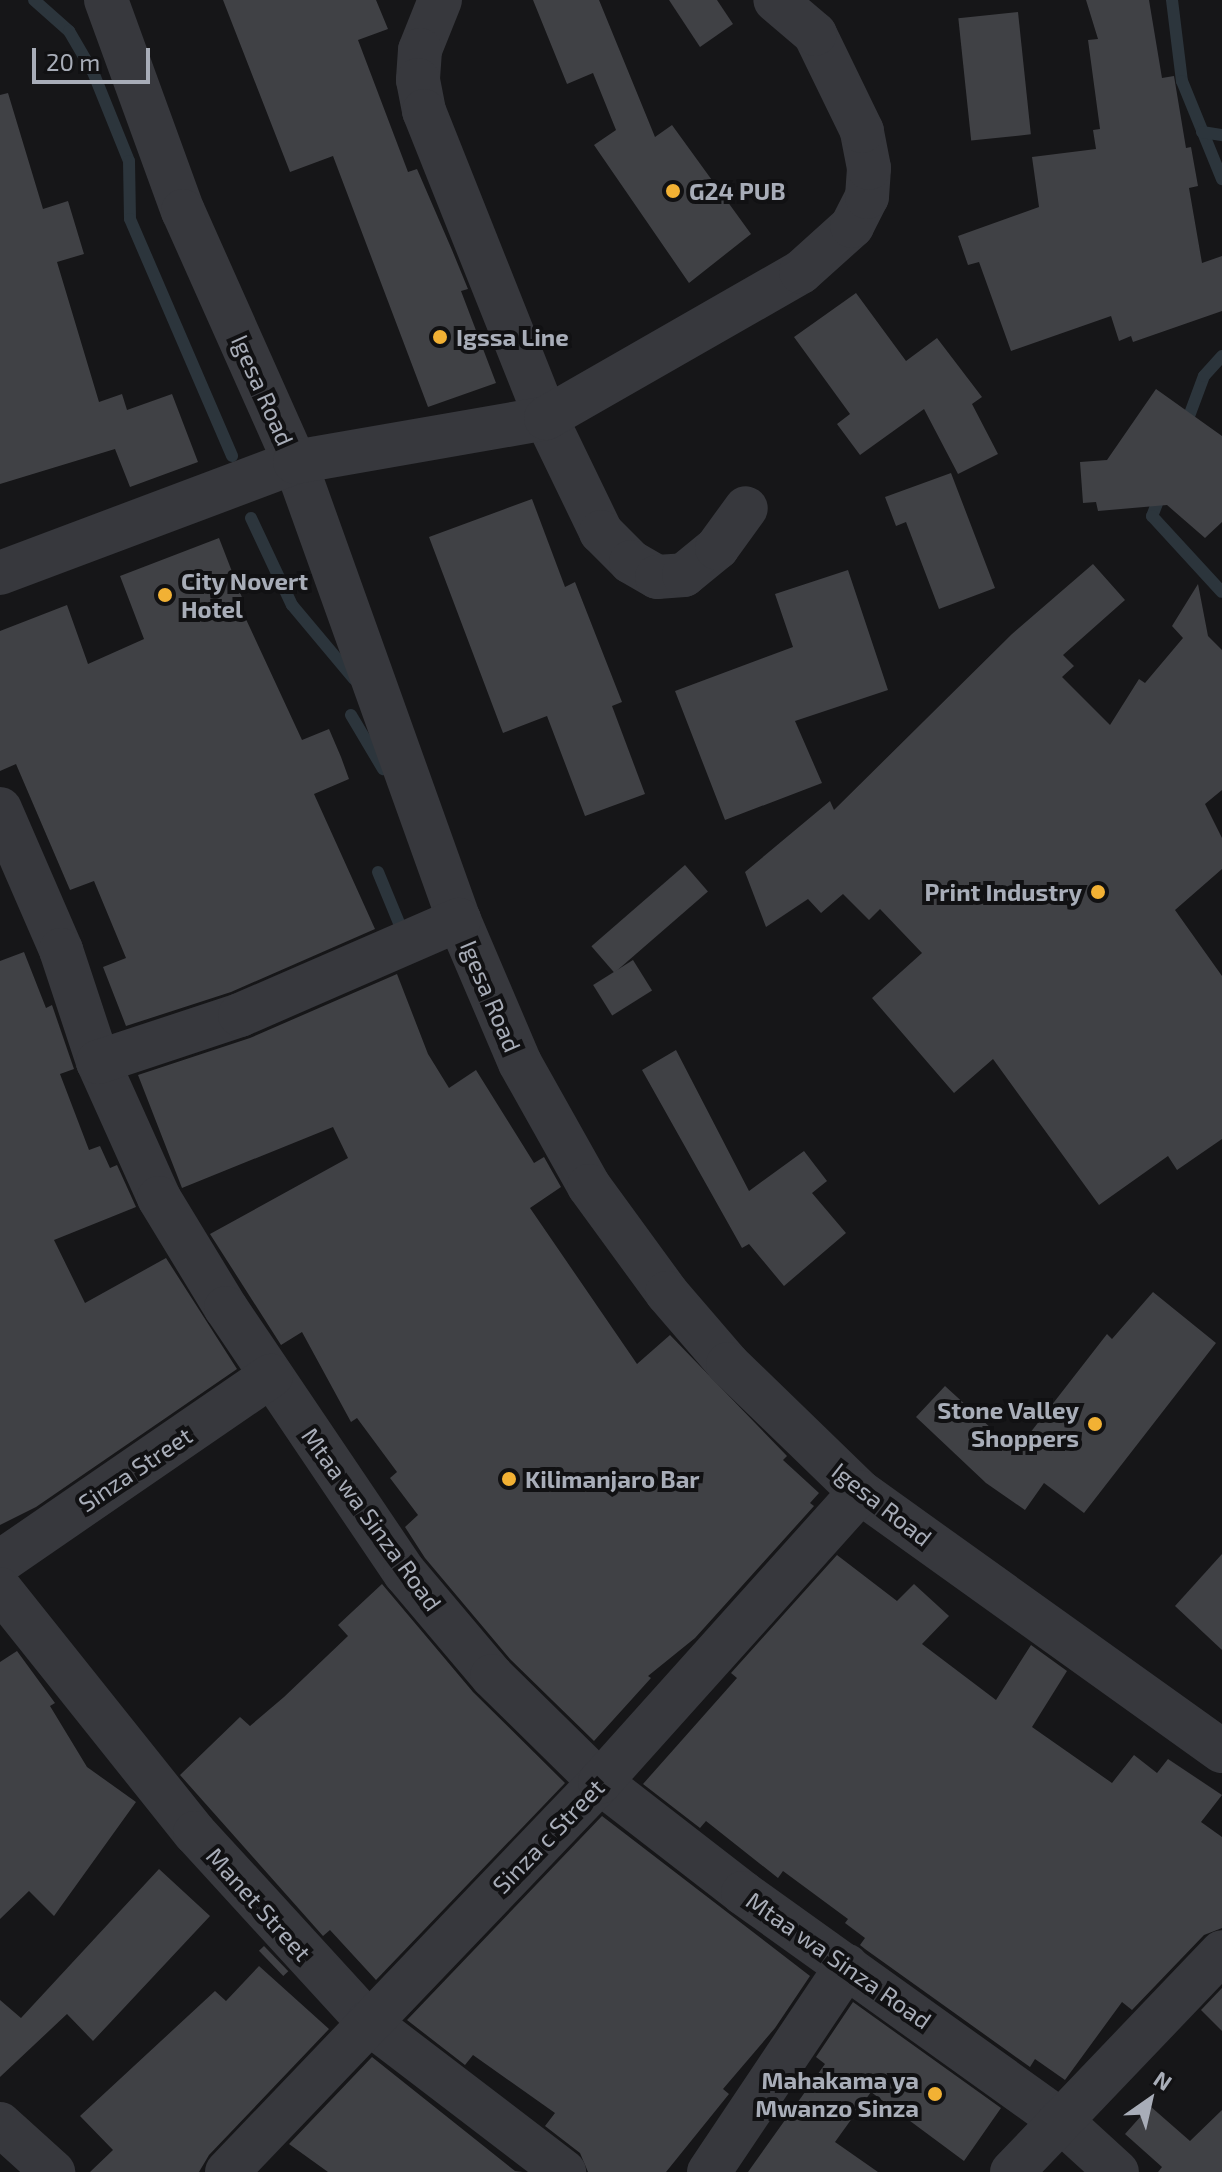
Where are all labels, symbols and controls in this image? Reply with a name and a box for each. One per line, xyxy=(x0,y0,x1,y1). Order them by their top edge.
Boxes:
scale bar xyxy=(36,32,154,82)
text: 20 m xyxy=(46,47,100,76)
place label: G24 PUB xyxy=(689,177,786,205)
marker: G24 PUB xyxy=(664,182,682,200)
place label: Igssa Line xyxy=(456,323,569,351)
marker: Igssa Line xyxy=(431,328,449,346)
street label: Igesa Road xyxy=(226,330,300,450)
place label: City Novert Hotel xyxy=(181,567,309,623)
marker: City Novert Hotel xyxy=(156,586,174,604)
place label: Print Industry xyxy=(924,878,1082,906)
marker: Print Industry xyxy=(1089,883,1107,901)
street label: Igesa Road xyxy=(455,936,527,1056)
place label: Stone Valley Shoppers xyxy=(937,1396,1079,1452)
marker: Stone Valley Shoppers xyxy=(1086,1415,1104,1433)
street label: Sinza Street xyxy=(73,1420,197,1518)
street label: Mtaa wa Sinza Road xyxy=(296,1422,448,1616)
street label: Igesa Road xyxy=(826,1456,938,1552)
place label: Kilimanjaro Bar xyxy=(525,1465,700,1493)
marker: Kilimanjaro Bar xyxy=(500,1470,518,1488)
street label: Sinza c Street xyxy=(486,1773,610,1899)
street label: Manet Street xyxy=(201,1842,317,1966)
street label: Mtaa wa Sinza Road xyxy=(741,1885,937,2035)
north arrow xyxy=(1110,2060,1190,2140)
text: N xyxy=(1150,2065,1177,2095)
place label: Mahakama ya Mwanzo Sinza xyxy=(755,2066,919,2122)
marker: Mahakama ya Mwanzo Sinza xyxy=(926,2085,944,2103)

